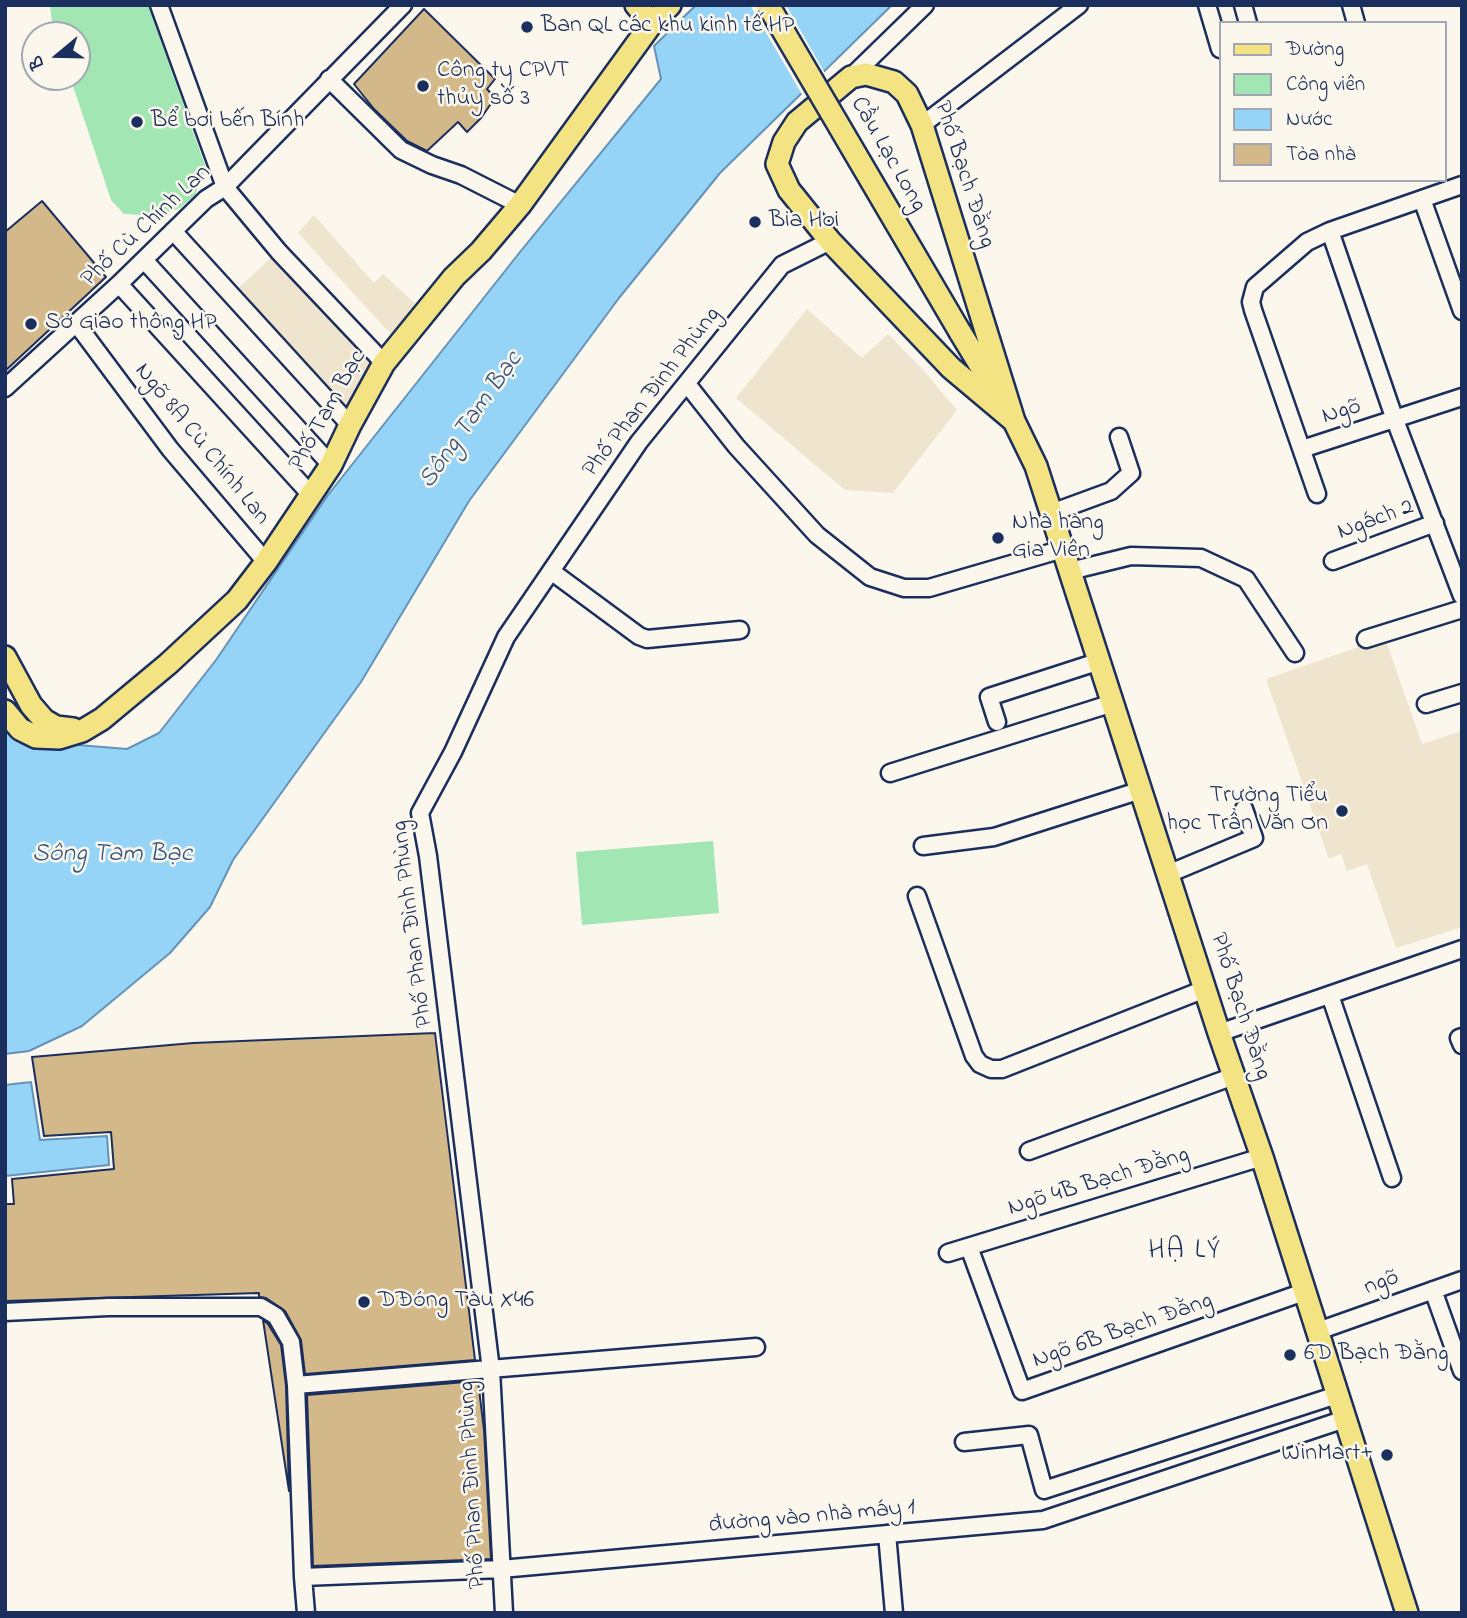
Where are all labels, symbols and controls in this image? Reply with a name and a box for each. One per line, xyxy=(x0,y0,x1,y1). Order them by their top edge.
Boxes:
place label: Ban QL các khu kinh tế HP xyxy=(541,13,795,41)
marker: Ban QL các khu kinh tế HP xyxy=(519,19,535,35)
north arrow xyxy=(21,21,91,91)
legend xyxy=(1218,21,1446,182)
text: Đường xyxy=(1286,35,1344,65)
text: B xyxy=(23,52,52,73)
place label: Công ty CPVT thủy số 3 xyxy=(437,58,569,114)
text: Công viên xyxy=(1286,70,1365,100)
marker: Công ty CPVT thủy số 3 xyxy=(415,78,431,94)
street label: Cầu Lạc Long xyxy=(842,92,932,218)
street label: Phố Bạch Đằng xyxy=(926,98,1000,252)
text: Nước xyxy=(1286,105,1332,135)
place label: Bể bơi bến Bính xyxy=(151,108,304,136)
marker: Bể bơi bến Bính xyxy=(129,114,145,130)
text: Tòa nhà xyxy=(1286,140,1356,170)
street label: Phố Cù Chính Lan xyxy=(76,160,218,294)
place label: Bia Hoi xyxy=(769,208,839,236)
marker: Bia Hoi xyxy=(747,214,763,230)
street label: Phố Phan Đình Phùng xyxy=(578,302,728,484)
place label: Sở Giao thông HP xyxy=(45,310,217,338)
marker: Sở Giao thông HP xyxy=(23,316,39,332)
street label: Phố Tam Bạc xyxy=(284,346,374,476)
water label: Sông Tam Bạc xyxy=(413,347,531,495)
street label: Ngõ 8A Cù Chính Lan xyxy=(127,358,275,532)
street label: Ngõ xyxy=(1319,393,1365,433)
street label: Ngách 2 xyxy=(1334,494,1418,548)
place label: Nhà hàng Gia Viên xyxy=(1012,510,1104,566)
marker: Nhà hàng Gia Viên xyxy=(990,530,1006,546)
place label: Trường Tiểu học Trần Văn Ơn xyxy=(1167,783,1328,839)
marker: Trường Tiểu học Trần Văn Ơn xyxy=(1334,803,1350,819)
street label: Phố Phan Đình Phùng xyxy=(387,819,441,1029)
water label: Sông Tam Bạc xyxy=(32,840,192,872)
street label: Phố Bạch Đằng xyxy=(1202,930,1276,1084)
street label: Ngõ 4B Bạch Đằng xyxy=(1005,1142,1193,1224)
district label: HẠ LÝ xyxy=(1149,1235,1221,1269)
street label: ngõ xyxy=(1361,1265,1403,1303)
place label: DĐóng Tàu X46 xyxy=(378,1288,534,1316)
street label: Ngõ 6B Bạch Đằng xyxy=(1029,1288,1217,1376)
marker: DĐóng Tàu X46 xyxy=(356,1294,372,1310)
place label: 6D Bạch Đằng xyxy=(1304,1341,1449,1369)
marker: 6D Bạch Đằng xyxy=(1282,1347,1298,1363)
street label: Phố Phan Đình Phùng xyxy=(454,1380,494,1590)
place label: WinMart+ xyxy=(1281,1441,1373,1469)
marker: WinMart+ xyxy=(1379,1447,1395,1463)
street label: đường vào nhà máy 1 xyxy=(708,1495,916,1541)

